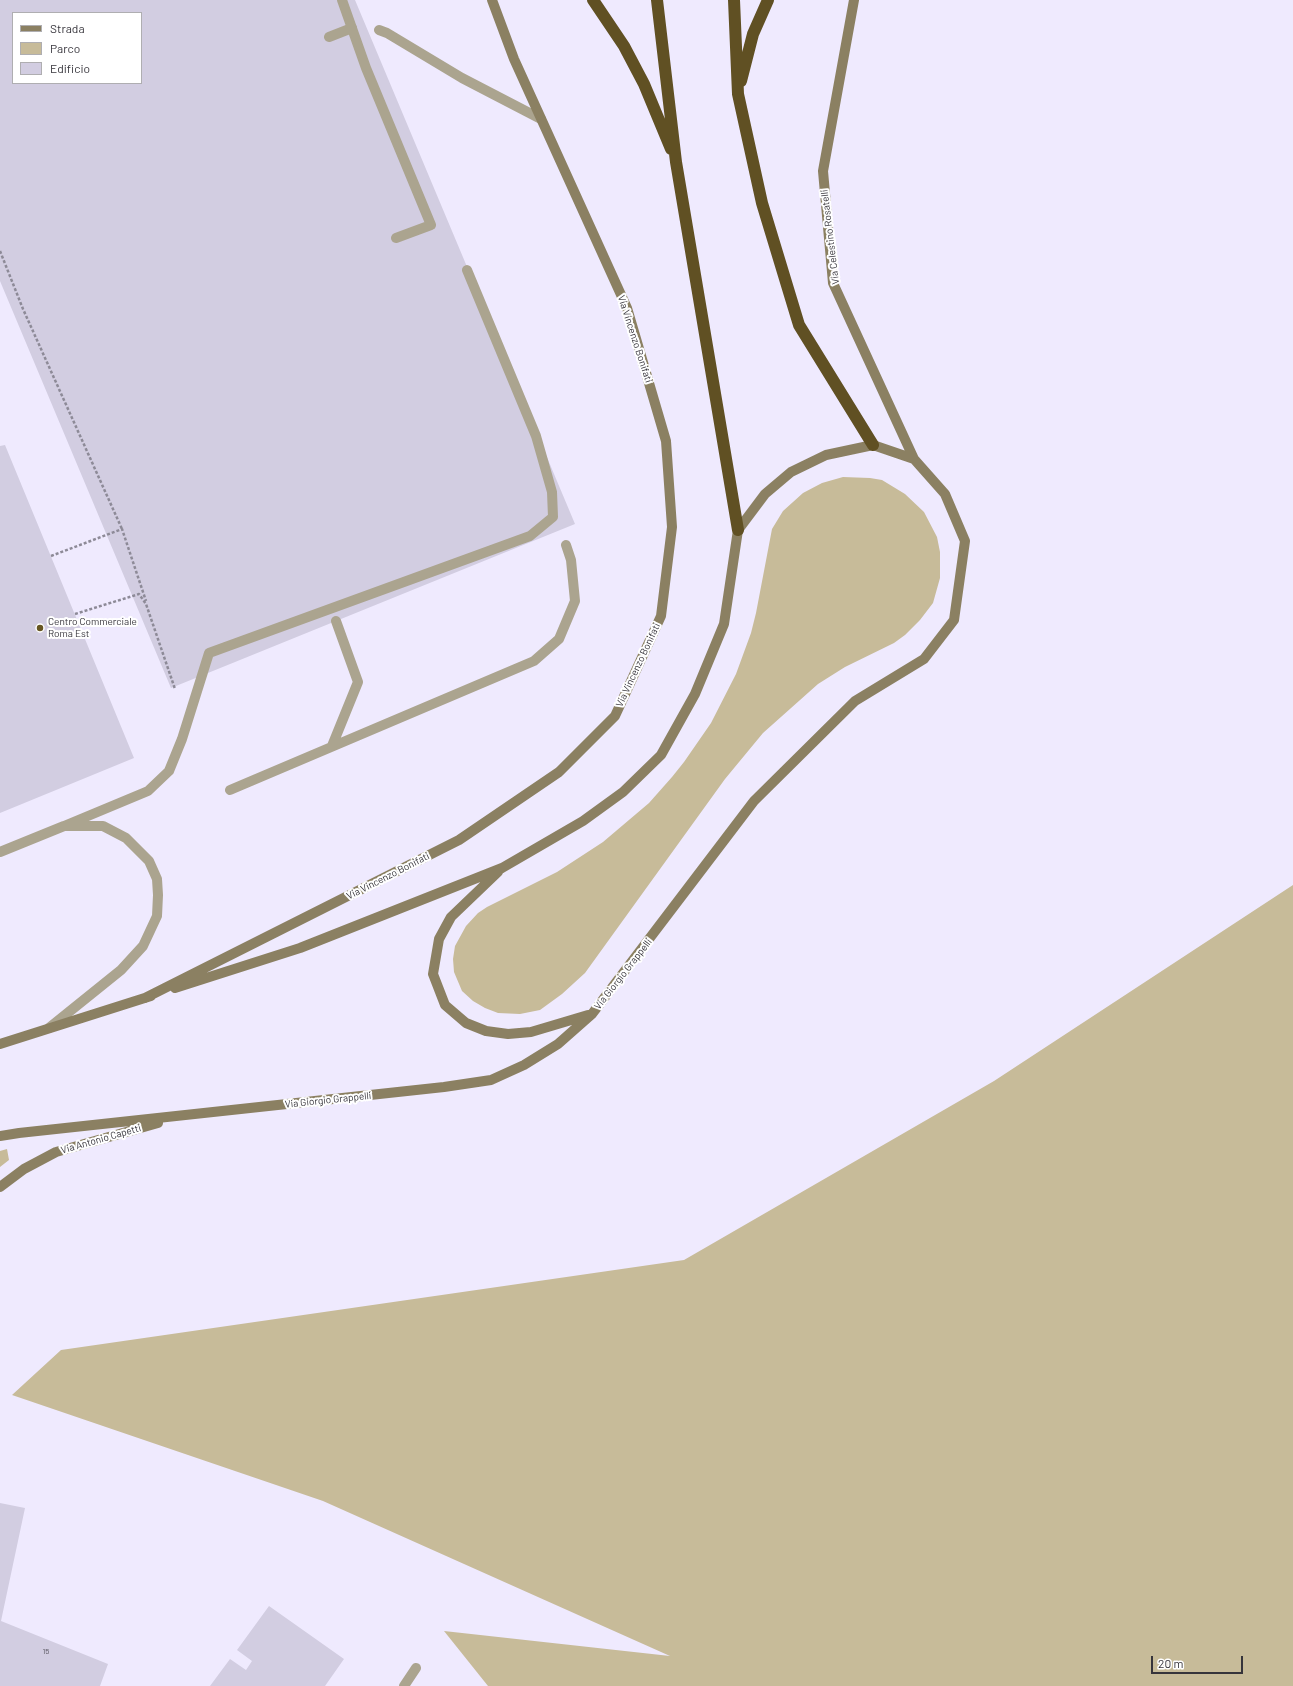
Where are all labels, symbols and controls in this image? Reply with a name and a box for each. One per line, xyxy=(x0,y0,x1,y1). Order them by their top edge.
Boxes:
legend xyxy=(12,12,142,84)
text: Strada xyxy=(50,21,85,35)
text: Parco xyxy=(50,41,80,55)
text: Edificio xyxy=(50,61,90,75)
street label: Via Celestino Rosatelli xyxy=(818,189,842,285)
street label: Via Vincenzo Bonifati xyxy=(615,294,655,384)
place label: Centro Commerciale Roma Est xyxy=(48,616,137,640)
street label: Via Vincenzo Bonifati xyxy=(613,621,663,709)
marker: Centro Commerciale Roma Est xyxy=(35,623,45,633)
street label: Via Vincenzo Bonifati xyxy=(345,850,431,902)
street label: Via Giorgio Grappelli xyxy=(592,936,654,1012)
street label: Via Giorgio Grappelli xyxy=(284,1089,372,1111)
street label: Via Antonio Capetti xyxy=(59,1122,143,1156)
house number: 15 xyxy=(43,1646,49,1656)
scale bar xyxy=(1153,1648,1245,1674)
text: 20 m xyxy=(1158,1656,1184,1670)

